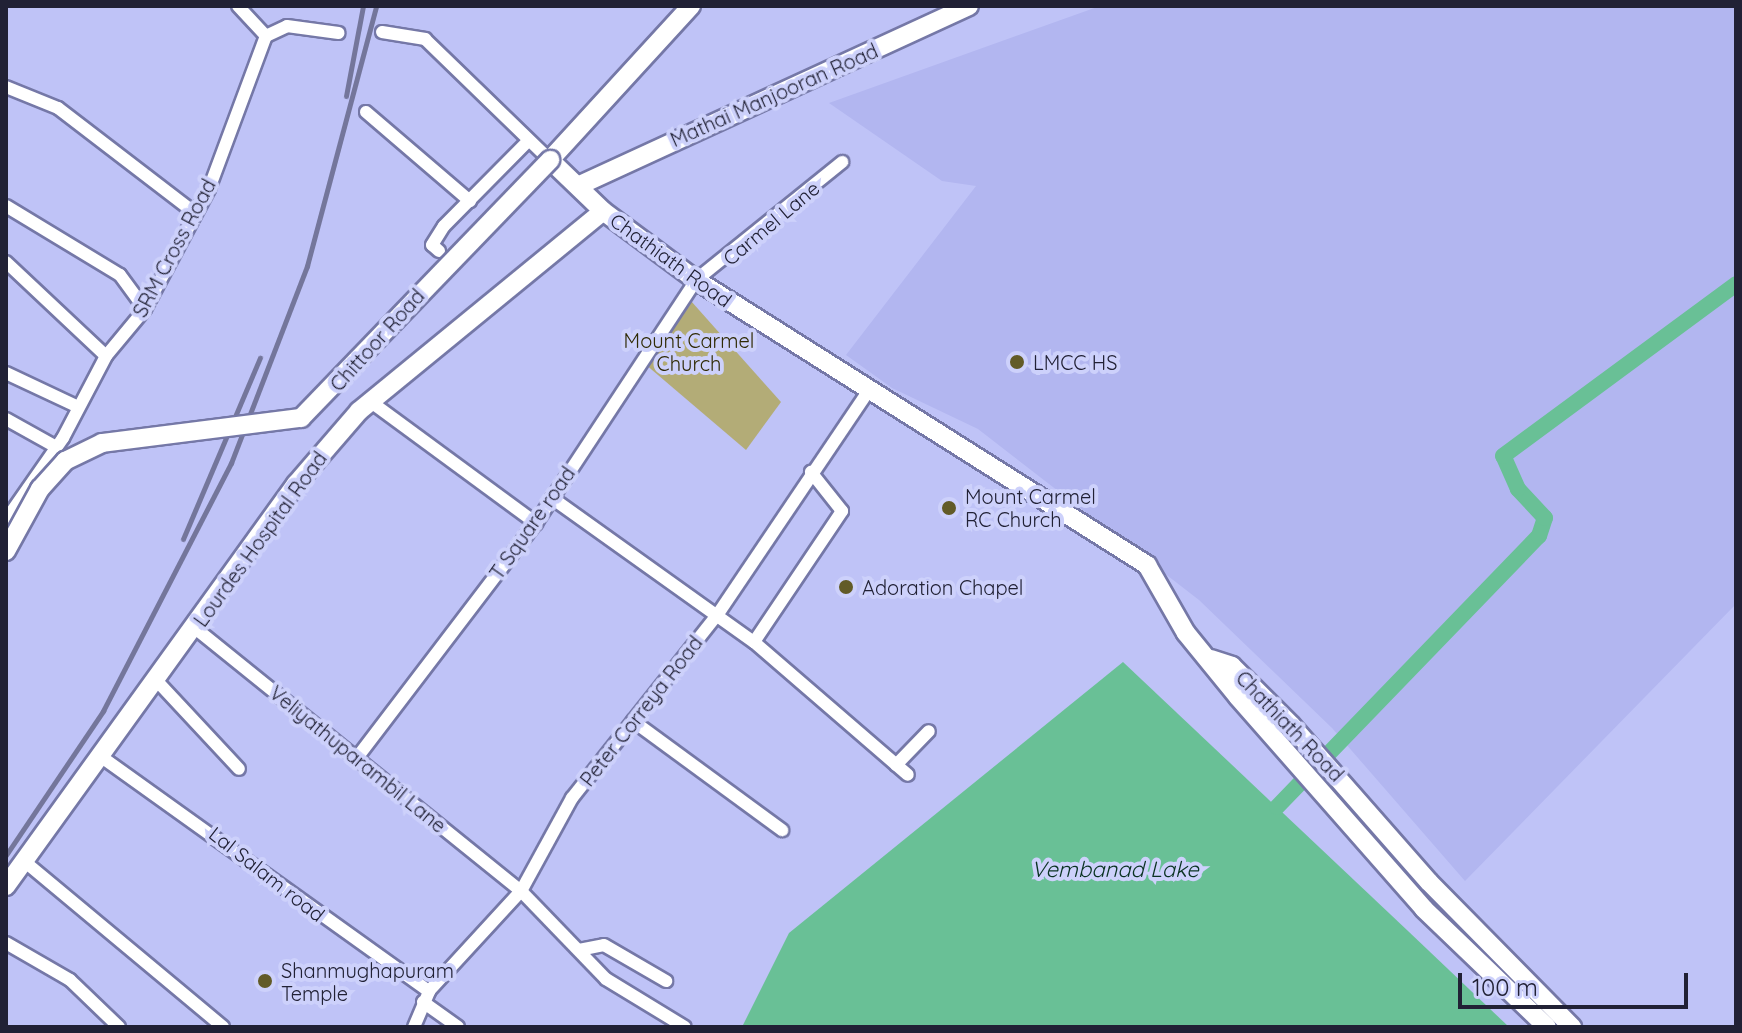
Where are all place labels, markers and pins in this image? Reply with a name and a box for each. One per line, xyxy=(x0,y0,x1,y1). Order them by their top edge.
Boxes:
place label: LMCC HS xyxy=(1033,350,1117,374)
marker: LMCC HS xyxy=(1008,353,1026,371)
place label: Mount Carmel RC Church xyxy=(965,484,1096,531)
marker: Mount Carmel RC Church xyxy=(940,499,958,517)
place label: Adoration Chapel xyxy=(862,575,1023,599)
marker: Adoration Chapel xyxy=(837,578,855,596)
place label: Shanmughapuram Temple xyxy=(281,958,454,1005)
marker: Shanmughapuram Temple xyxy=(256,972,274,990)

